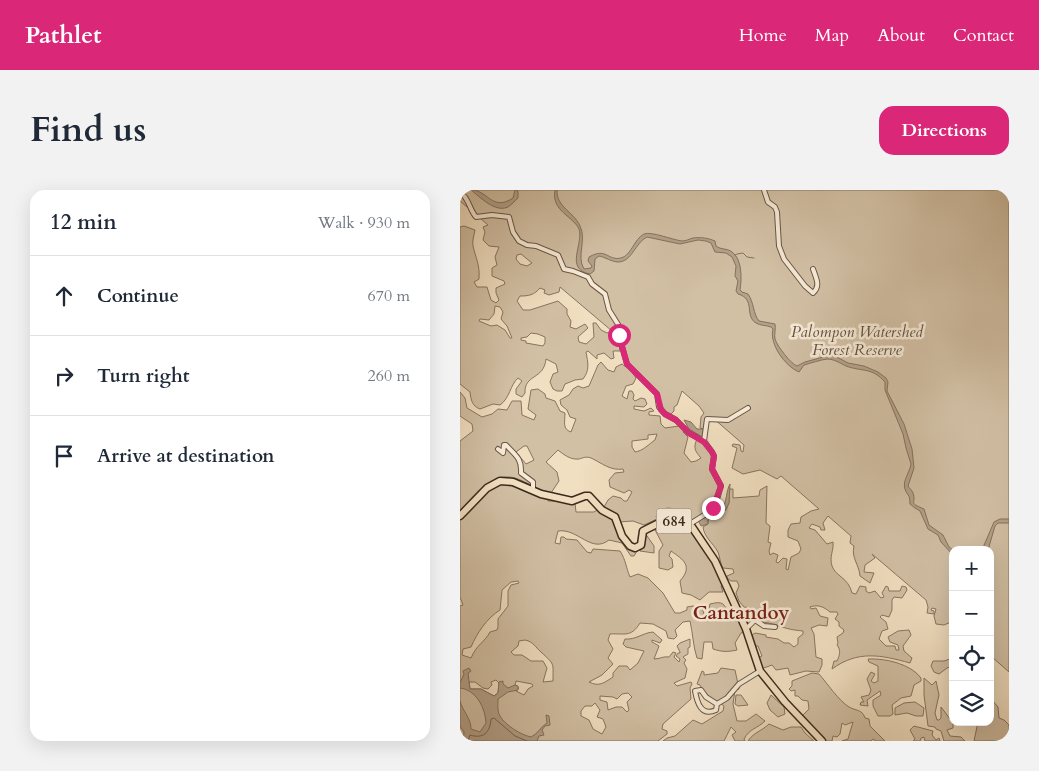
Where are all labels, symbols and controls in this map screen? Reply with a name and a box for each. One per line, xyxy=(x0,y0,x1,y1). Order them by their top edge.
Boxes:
text: Pathlet xyxy=(25,19,102,52)
text: Home xyxy=(739,23,787,48)
text: Map xyxy=(815,23,849,48)
text: About xyxy=(877,23,925,48)
text: Contact xyxy=(953,23,1014,48)
text: Find us xyxy=(30,106,146,154)
button: Directions xyxy=(879,106,1009,155)
text: 12 min xyxy=(50,208,117,237)
text: Walk · 930 m xyxy=(318,212,410,234)
icon: ahead xyxy=(50,282,78,310)
text: Continue xyxy=(97,283,179,309)
text: 670 m xyxy=(368,285,410,307)
park label: Palompon Watershed Forest Reserve xyxy=(791,321,924,361)
route start xyxy=(608,324,631,347)
icon: right xyxy=(50,362,78,390)
text: Turn right xyxy=(97,363,189,389)
text: 260 m xyxy=(368,365,410,387)
icon: arrive xyxy=(50,442,78,470)
text: Arrive at destination xyxy=(97,443,274,469)
route end xyxy=(702,497,725,520)
road number: 684 xyxy=(656,508,692,534)
map controls xyxy=(949,546,994,726)
button: + xyxy=(949,546,994,591)
button: − xyxy=(949,591,994,636)
district label: Cantandoy xyxy=(693,600,789,626)
button: locate xyxy=(949,636,994,681)
button: layers xyxy=(949,681,994,726)

